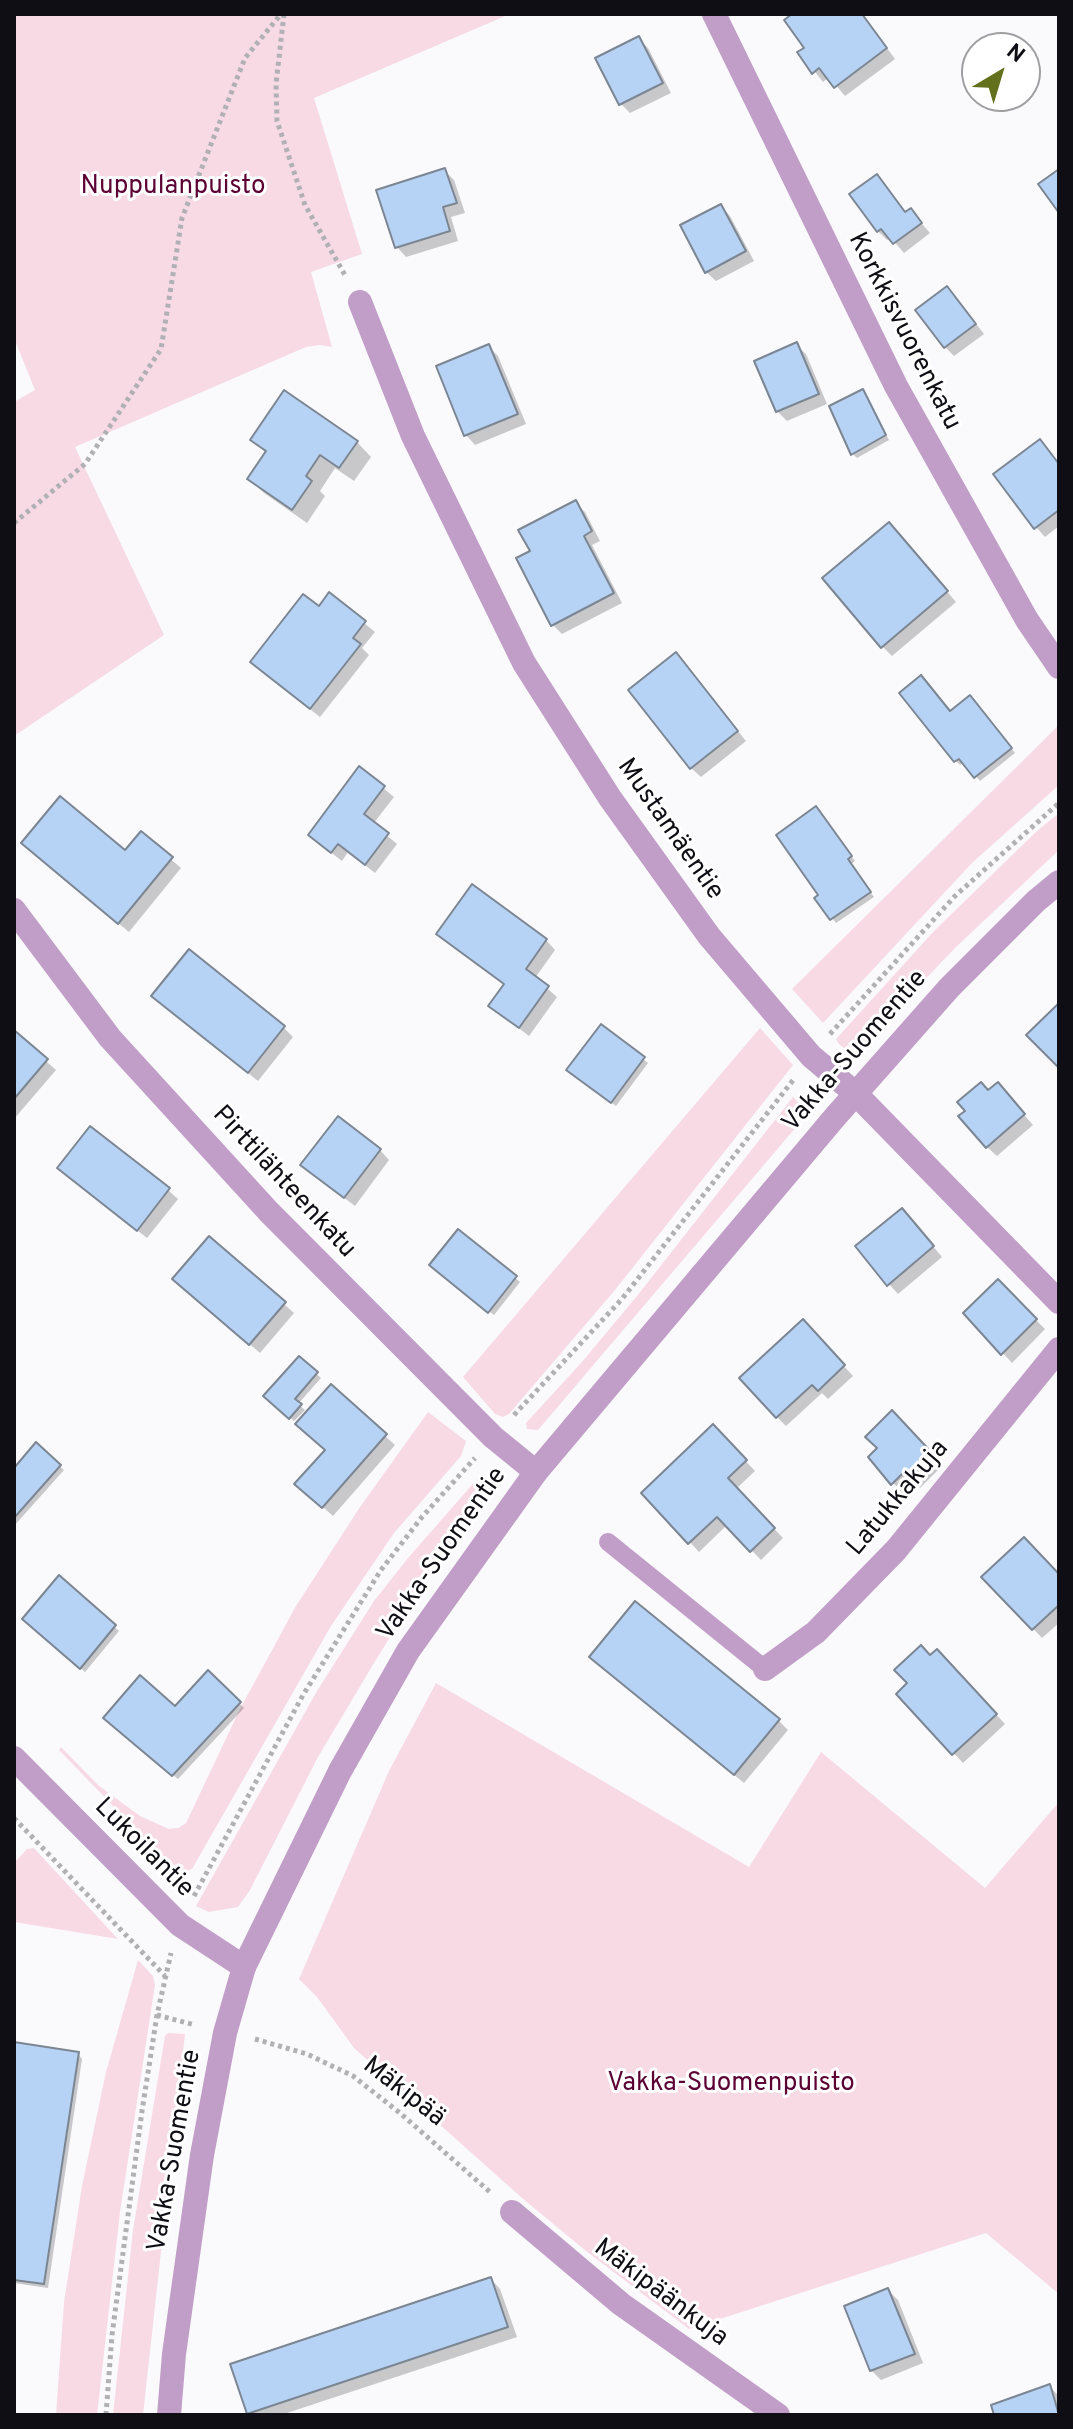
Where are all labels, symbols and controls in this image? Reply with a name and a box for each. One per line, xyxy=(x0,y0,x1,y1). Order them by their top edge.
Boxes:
north arrow xyxy=(961,32,1041,112)
text: N xyxy=(1000,39,1029,70)
park label: Nuppulanpuisto xyxy=(81,172,265,204)
street label: Korkkisvuorenkatu xyxy=(840,228,966,436)
street label: Mustamäentie xyxy=(609,753,729,907)
street label: Vakka-Suomentie xyxy=(777,965,935,1139)
street label: Pirttilähteenkatu xyxy=(205,1100,361,1266)
street label: Latukkakuja xyxy=(842,1435,956,1563)
street label: Vakka-Suomentie xyxy=(372,1462,514,1648)
street label: Lukoilantie xyxy=(87,1793,199,1905)
street label: Vakka-Suomentie xyxy=(143,2047,209,2255)
street label: Mäkipää xyxy=(355,2051,451,2135)
park label: Vakka-Suomenpuisto xyxy=(607,2069,855,2101)
street label: Mäkipäänkuja xyxy=(587,2233,733,2355)

